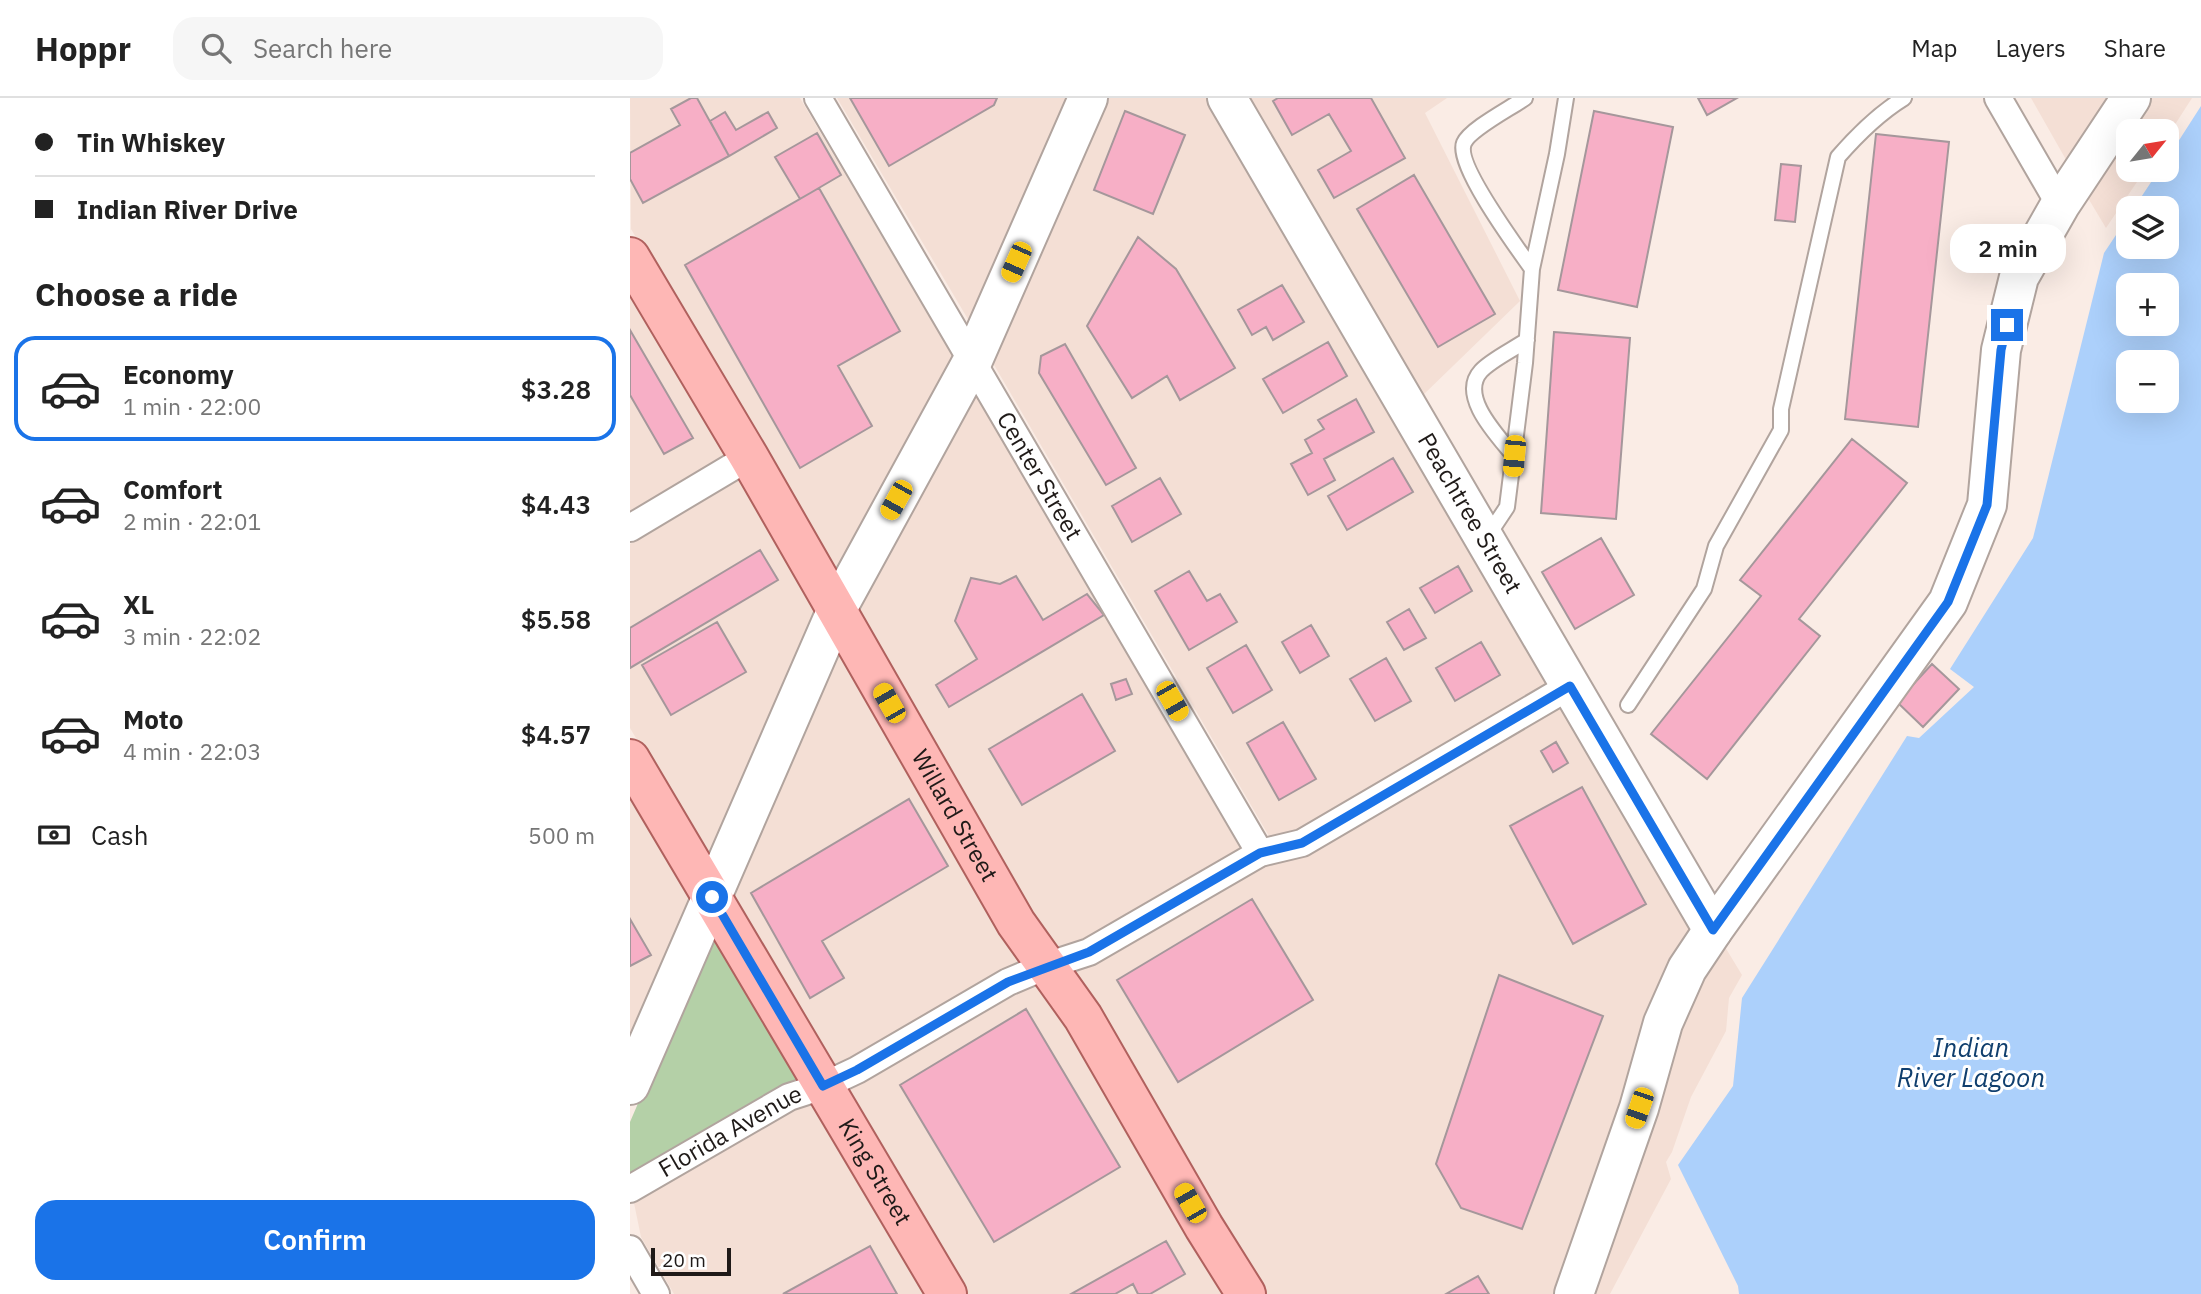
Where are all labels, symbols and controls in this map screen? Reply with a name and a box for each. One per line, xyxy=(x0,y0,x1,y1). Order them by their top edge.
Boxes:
search box xyxy=(173,17,663,80)
text: Hoppr xyxy=(35,27,131,70)
icon: search xyxy=(197,29,235,67)
text: Search here xyxy=(253,31,392,65)
text: Map xyxy=(1911,32,1958,64)
text: Layers xyxy=(1996,32,2066,64)
text: Share xyxy=(2104,32,2166,64)
north arrow xyxy=(2116,119,2179,182)
map controls xyxy=(2116,119,2179,413)
text: Tin Whiskey xyxy=(77,125,225,159)
text: Indian River Drive xyxy=(77,192,298,226)
button: layers xyxy=(2116,196,2179,259)
callout: 2 min xyxy=(1949,224,2065,272)
text: 2 min xyxy=(1978,233,2038,263)
car xyxy=(998,239,1035,285)
text: Choose a ride xyxy=(35,273,238,315)
button: + xyxy=(2116,273,2179,336)
route end xyxy=(1991,309,2023,341)
button: − xyxy=(2116,350,2179,413)
icon: car xyxy=(39,357,102,420)
text: Economy xyxy=(123,357,234,391)
text: $3.28 xyxy=(521,372,591,406)
text: 1 min · 22:00 xyxy=(123,391,261,421)
street label: Center Street xyxy=(990,405,1090,546)
street label: Peachtree Street xyxy=(1411,427,1530,599)
car xyxy=(1502,434,1527,478)
icon: car xyxy=(39,472,102,535)
text: Comfort xyxy=(123,472,222,506)
car xyxy=(877,477,916,523)
text: $4.43 xyxy=(521,487,591,521)
text: 2 min · 22:01 xyxy=(123,506,261,536)
icon: car xyxy=(39,587,102,650)
text: XL xyxy=(123,587,154,621)
text: $5.58 xyxy=(521,602,591,636)
text: 3 min · 22:02 xyxy=(123,621,261,651)
car xyxy=(1153,678,1192,724)
car xyxy=(870,680,909,726)
icon: car xyxy=(39,702,102,765)
text: Moto xyxy=(123,702,183,736)
text: $4.57 xyxy=(521,717,591,751)
text: 4 min · 22:03 xyxy=(123,736,261,766)
street label: Willard Street xyxy=(905,743,1006,887)
icon: cash xyxy=(35,816,73,854)
text: Cash xyxy=(91,818,148,852)
text: 500 m xyxy=(528,820,595,850)
route start xyxy=(696,881,728,913)
water label: Indian River Lagoon xyxy=(1897,1030,2045,1094)
street label: Florida Avenue xyxy=(652,1077,806,1184)
car xyxy=(1623,1085,1656,1131)
street label: King Street xyxy=(831,1112,920,1231)
car xyxy=(1171,1180,1210,1226)
button: Confirm xyxy=(35,1200,595,1280)
scale bar xyxy=(651,1245,732,1277)
text: 20 m xyxy=(662,1248,706,1272)

